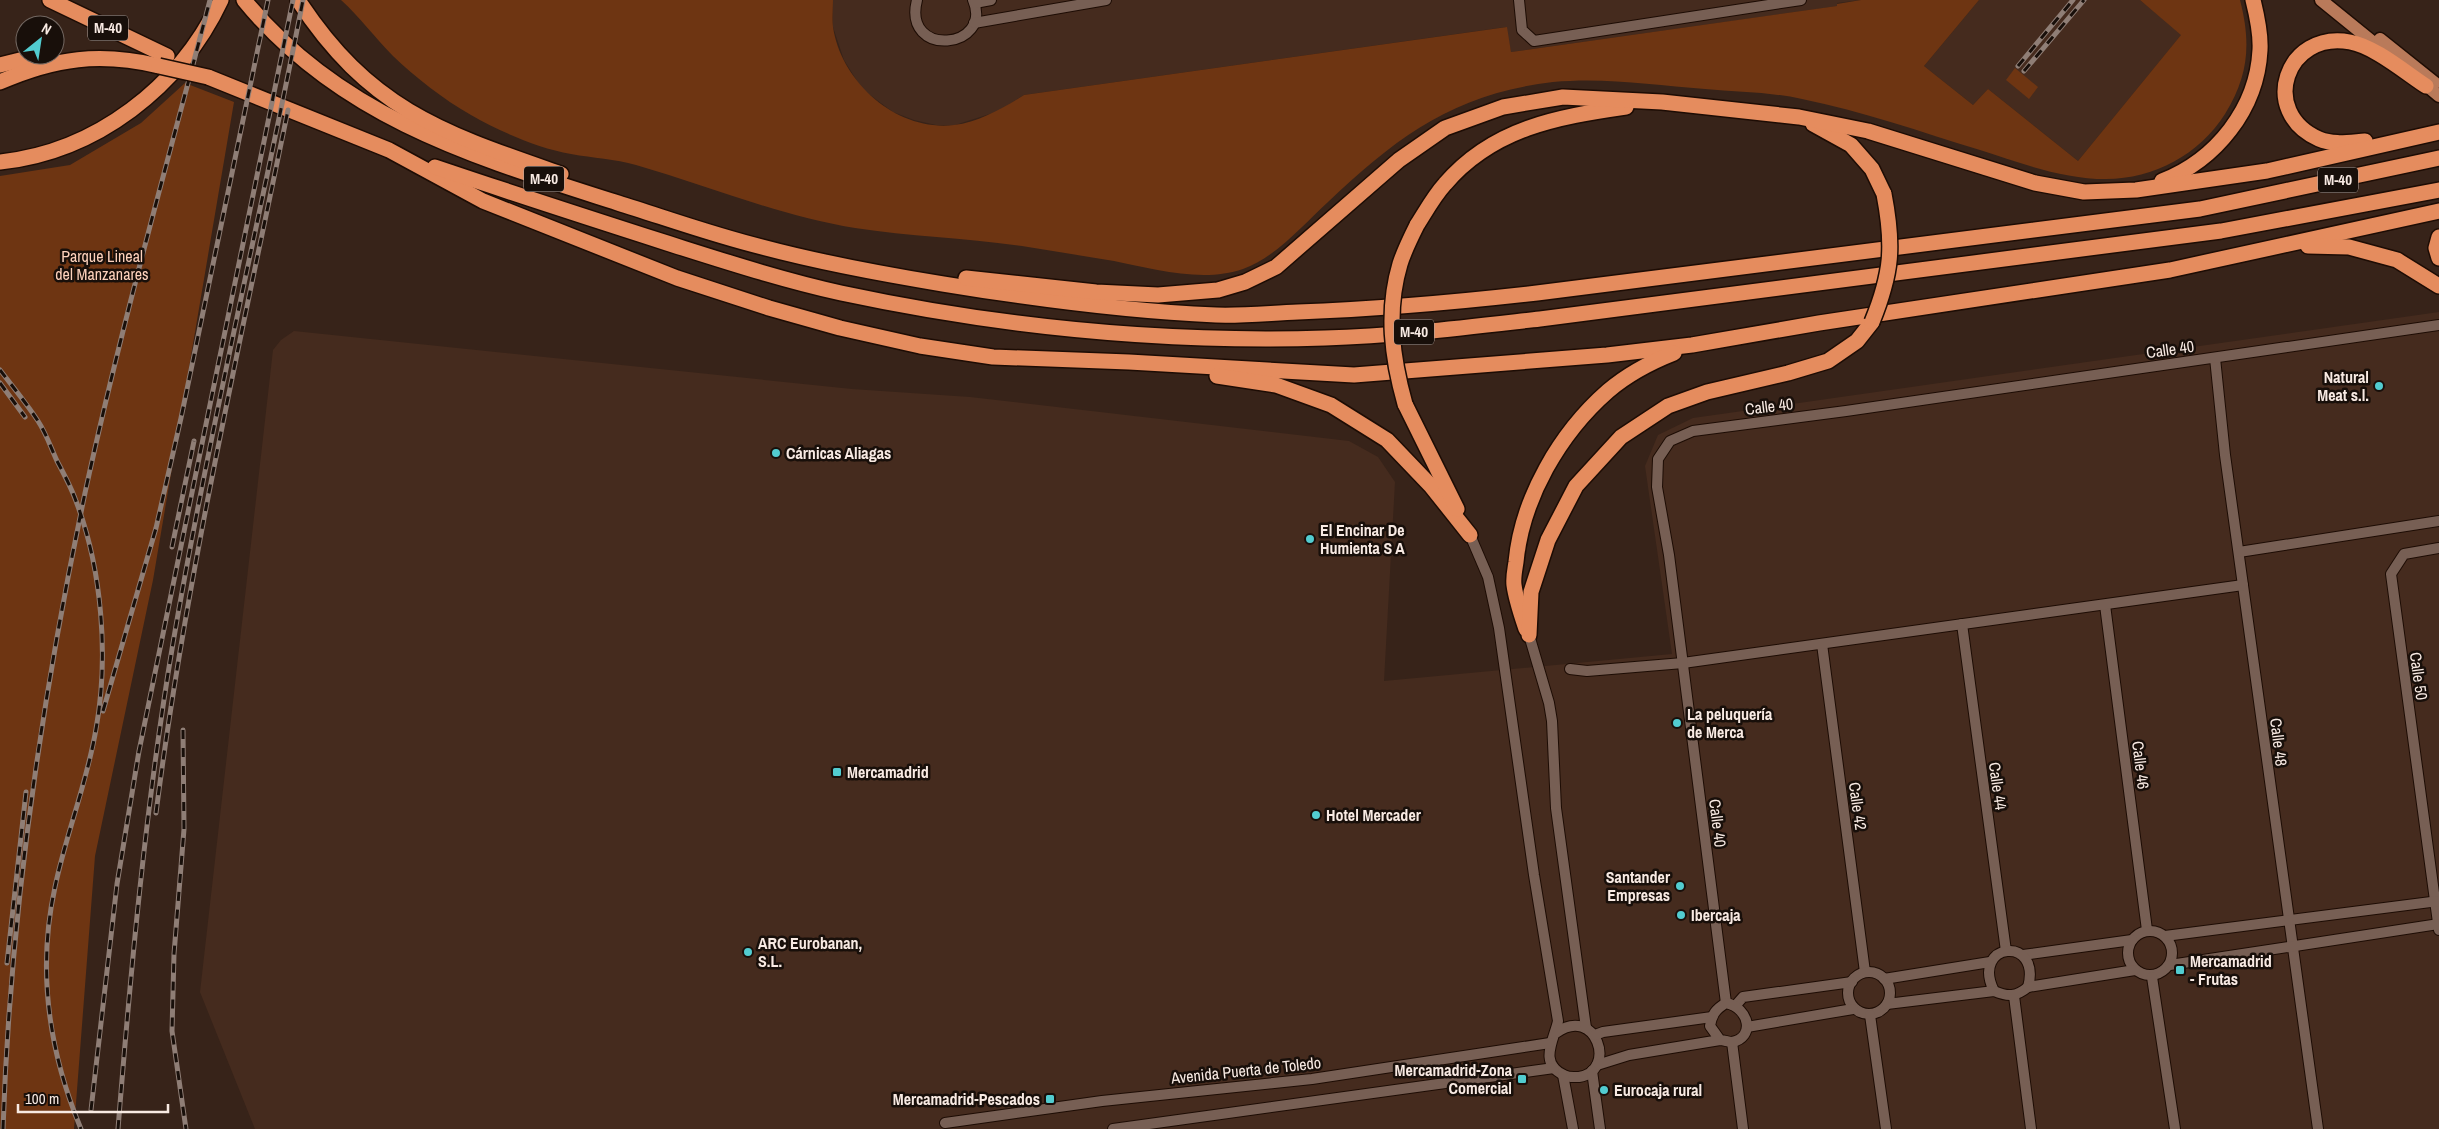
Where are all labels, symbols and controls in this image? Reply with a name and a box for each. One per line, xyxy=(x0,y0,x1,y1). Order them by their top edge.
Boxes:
north arrow xyxy=(15,15,65,65)
road number: M-40 xyxy=(88,15,128,40)
text: N xyxy=(38,19,55,39)
road number: M-40 xyxy=(524,166,564,192)
road number: M-40 xyxy=(2318,168,2358,192)
park label: Parque Lineal del Manzanares xyxy=(55,245,149,285)
road number: M-40 xyxy=(1394,320,1434,344)
street label: Calle 40 xyxy=(2145,335,2195,363)
place label: Natural Meat s.l. xyxy=(2317,366,2369,406)
marker: Natural Meat s.l. xyxy=(2373,380,2385,392)
street label: Calle 40 xyxy=(1744,392,1794,420)
place label: Cárnicas Aliagas xyxy=(786,442,891,464)
marker: Cárnicas Aliagas xyxy=(770,447,782,459)
place label: El Encinar De Humienta S A xyxy=(1320,519,1405,559)
marker: El Encinar De Humienta S A xyxy=(1304,533,1316,545)
street label: Calle 50 xyxy=(2405,651,2433,701)
place label: La peluquería de Merca xyxy=(1687,703,1773,743)
marker: La peluquería de Merca xyxy=(1671,717,1683,729)
street label: Calle 48 xyxy=(2265,717,2293,767)
street label: Calle 46 xyxy=(2127,740,2155,790)
place label: Mercamadrid xyxy=(847,761,929,783)
street label: Calle 44 xyxy=(1984,761,2012,811)
marker: Mercamadrid xyxy=(831,766,843,778)
street label: Calle 42 xyxy=(1844,781,1872,831)
street label: Calle 40 xyxy=(1704,798,1732,848)
place label: Hotel Mercader xyxy=(1326,804,1422,826)
marker: Hotel Mercader xyxy=(1310,809,1322,821)
place label: Santander Empresas xyxy=(1606,866,1671,906)
marker: Santander Empresas xyxy=(1674,880,1686,892)
place label: Ibercaja xyxy=(1691,904,1741,926)
marker: Ibercaja xyxy=(1675,909,1687,921)
place label: ARC Eurobanan, S.L. xyxy=(758,932,862,972)
marker: ARC Eurobanan, S.L. xyxy=(742,946,754,958)
place label: Mercamadrid - Frutas xyxy=(2190,950,2272,990)
marker: Mercamadrid - Frutas xyxy=(2174,964,2186,976)
street label: Avenida Puerta de Toledo xyxy=(1169,1051,1322,1089)
place label: Mercamadrid-Zona Comercial xyxy=(1395,1059,1513,1099)
marker: Mercamadrid-Zona Comercial xyxy=(1516,1073,1528,1085)
place label: Eurocaja rural xyxy=(1614,1079,1702,1101)
scale bar xyxy=(18,1082,168,1114)
marker: Eurocaja rural xyxy=(1598,1084,1610,1096)
text: 100 m xyxy=(25,1088,59,1109)
place label: Mercamadrid-Pescados xyxy=(893,1088,1040,1110)
marker: Mercamadrid-Pescados xyxy=(1044,1093,1056,1105)

